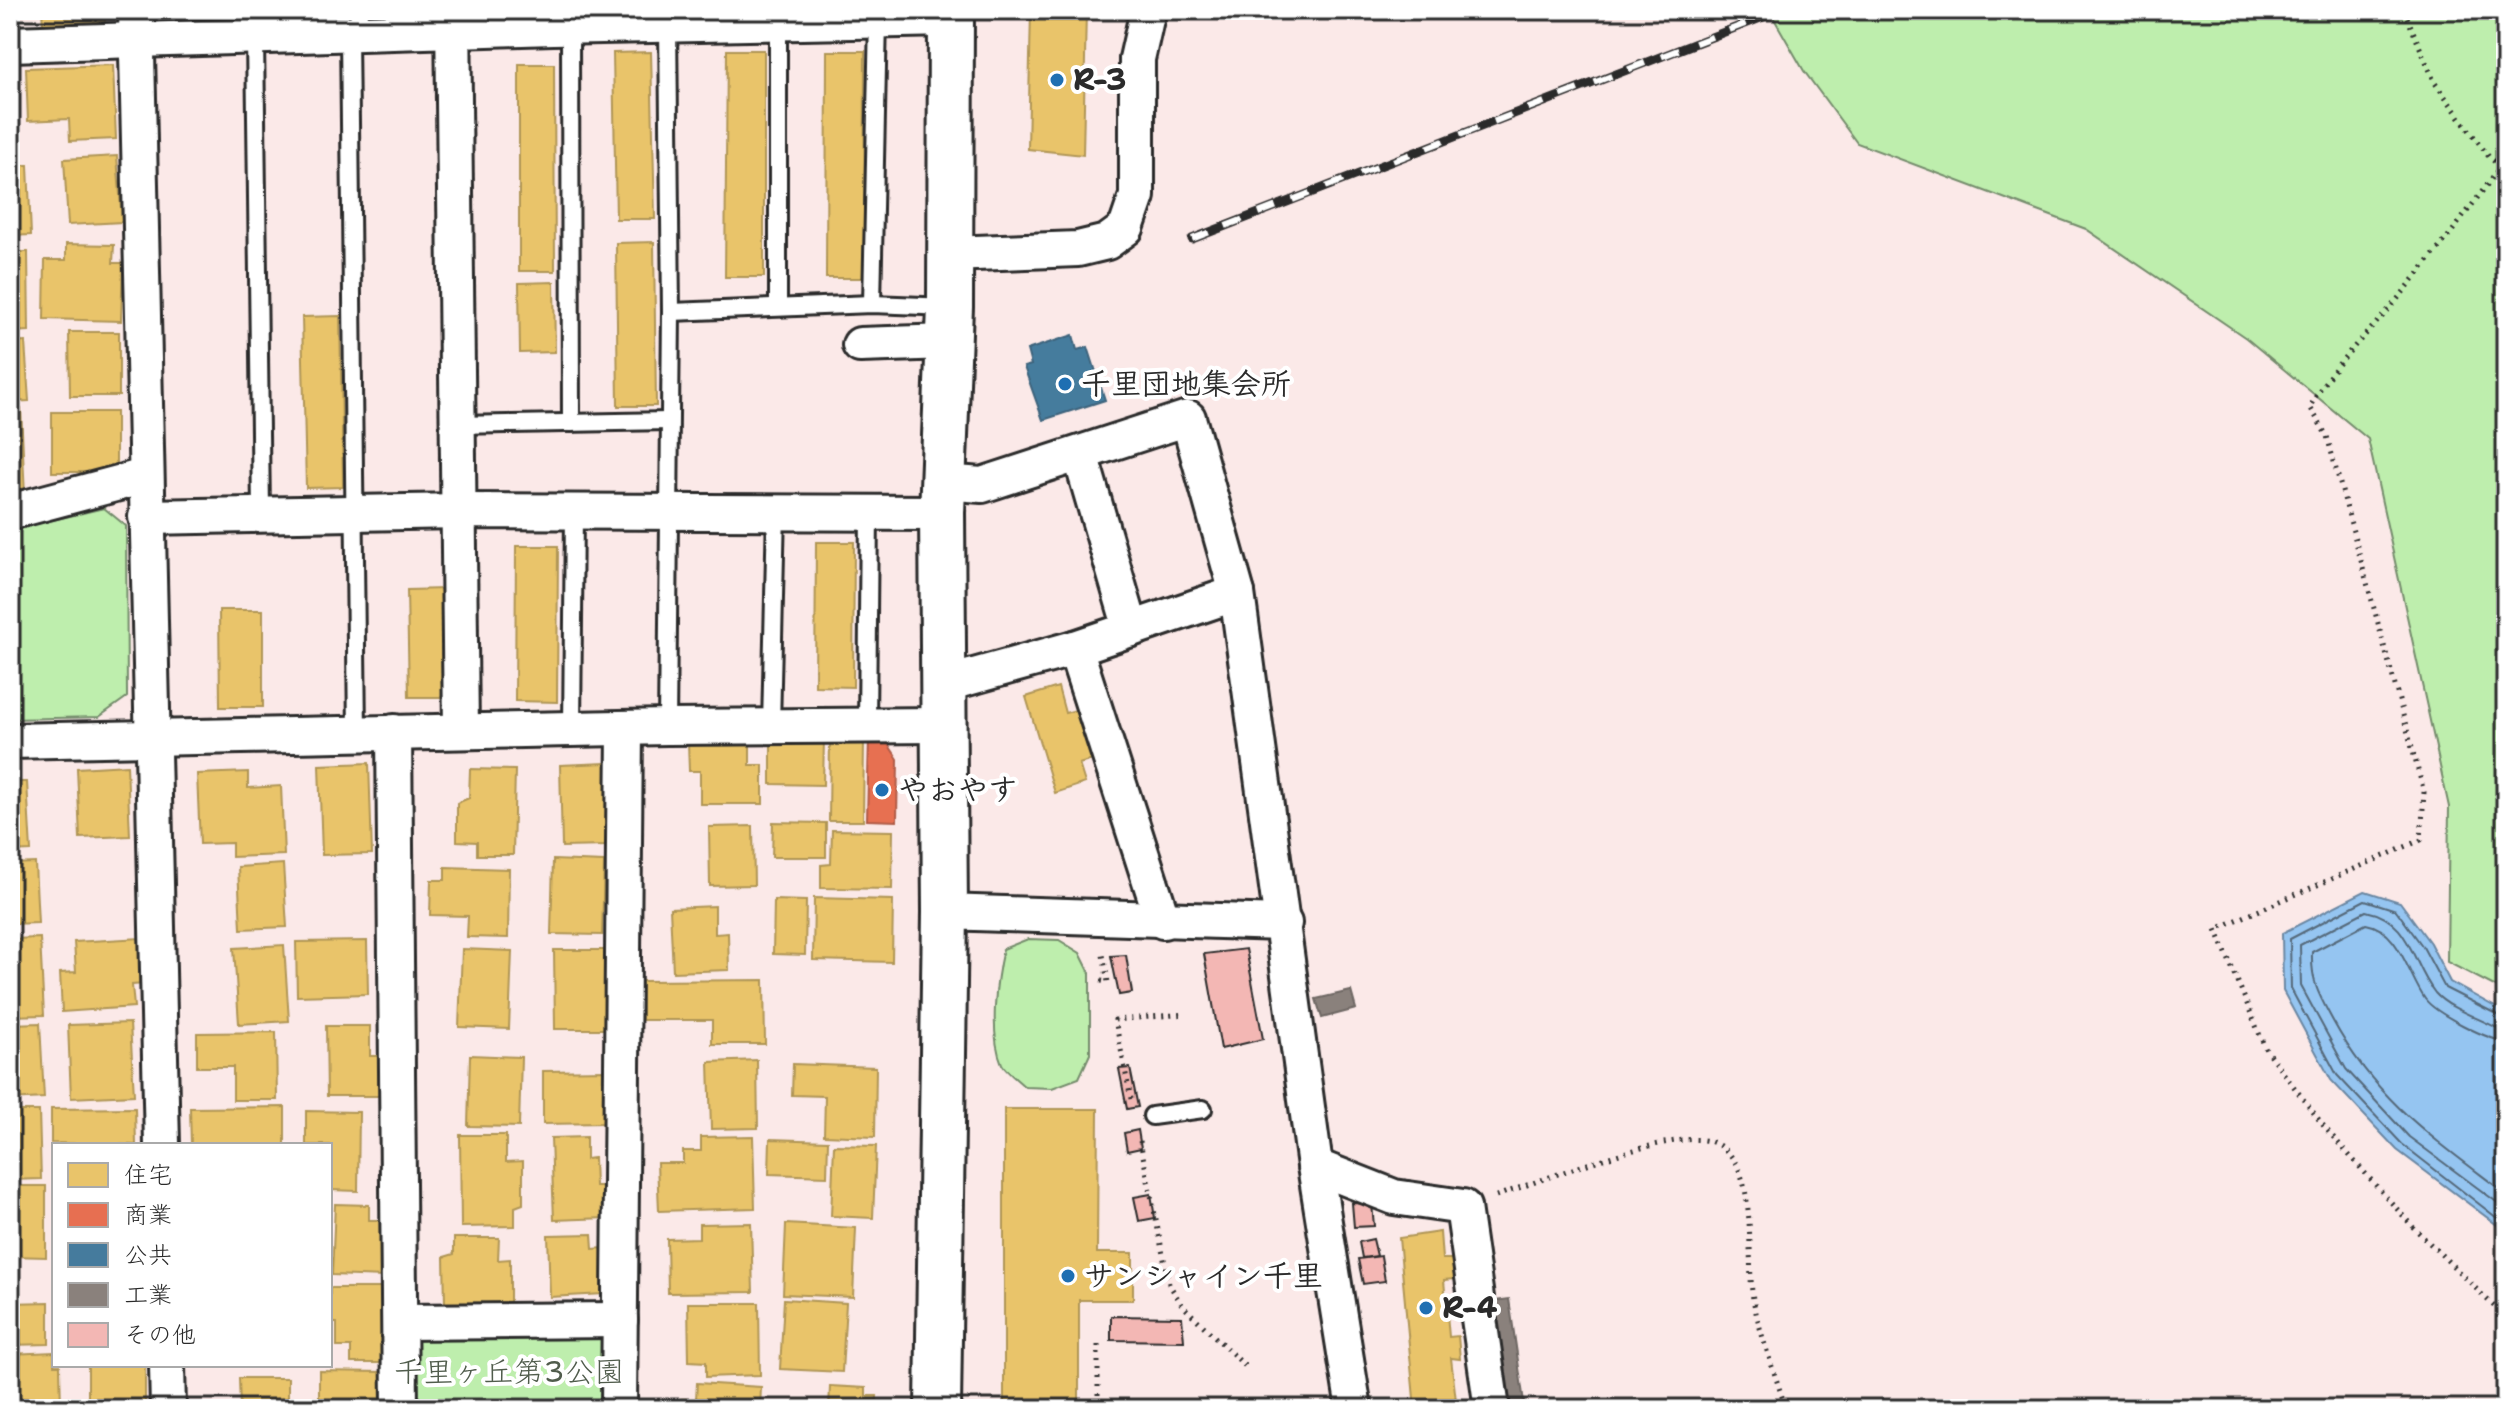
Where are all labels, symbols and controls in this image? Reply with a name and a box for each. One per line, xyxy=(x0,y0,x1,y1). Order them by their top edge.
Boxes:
place label: R-3 xyxy=(1073,59,1126,100)
marker: R-3 xyxy=(1048,71,1066,89)
place label: 千里団地集会所 xyxy=(1081,363,1291,404)
marker: 千里団地集会所 xyxy=(1056,375,1074,393)
place label: やおやす xyxy=(898,769,1018,810)
marker: やおやす xyxy=(873,781,891,799)
legend xyxy=(52,1143,332,1367)
text: 住宅 xyxy=(124,1159,172,1191)
text: 商業 xyxy=(124,1199,172,1231)
text: 公共 xyxy=(124,1239,172,1271)
place label: サンシャイン千里 xyxy=(1084,1255,1323,1296)
marker: サンシャイン千里 xyxy=(1059,1267,1077,1285)
text: 工業 xyxy=(124,1279,172,1311)
place label: R-4 xyxy=(1442,1287,1498,1328)
marker: R-4 xyxy=(1417,1299,1435,1317)
text: その他 xyxy=(124,1319,196,1351)
park label: 千里ヶ丘第3公園 xyxy=(394,1351,625,1392)

